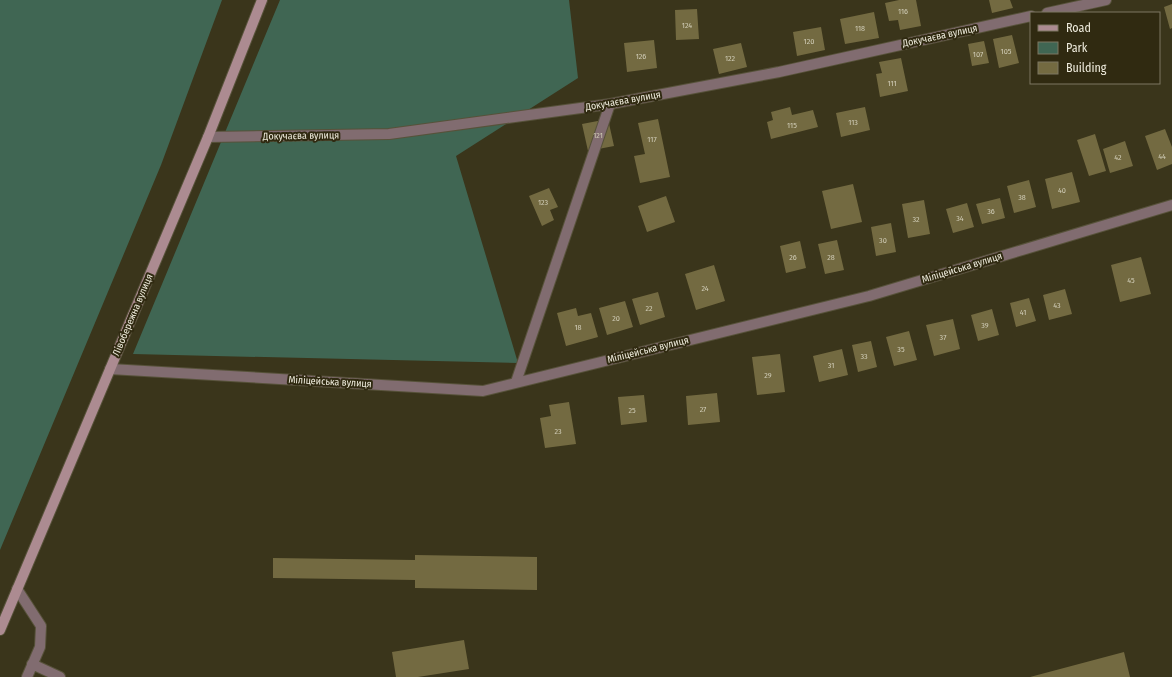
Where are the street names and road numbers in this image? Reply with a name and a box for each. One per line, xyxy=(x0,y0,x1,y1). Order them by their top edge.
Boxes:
street label: Докучаєва вулиця xyxy=(900,22,979,50)
street label: Докучаєва вулиця xyxy=(583,88,662,114)
street label: Докучаєва вулиця xyxy=(262,129,339,143)
street label: Міліцейська вулиця xyxy=(920,249,1004,286)
street label: Лівобережна вулиця xyxy=(109,272,156,358)
street label: Міліцейська вулиця xyxy=(606,333,690,366)
street label: Міліцейська вулиця xyxy=(288,373,372,390)

